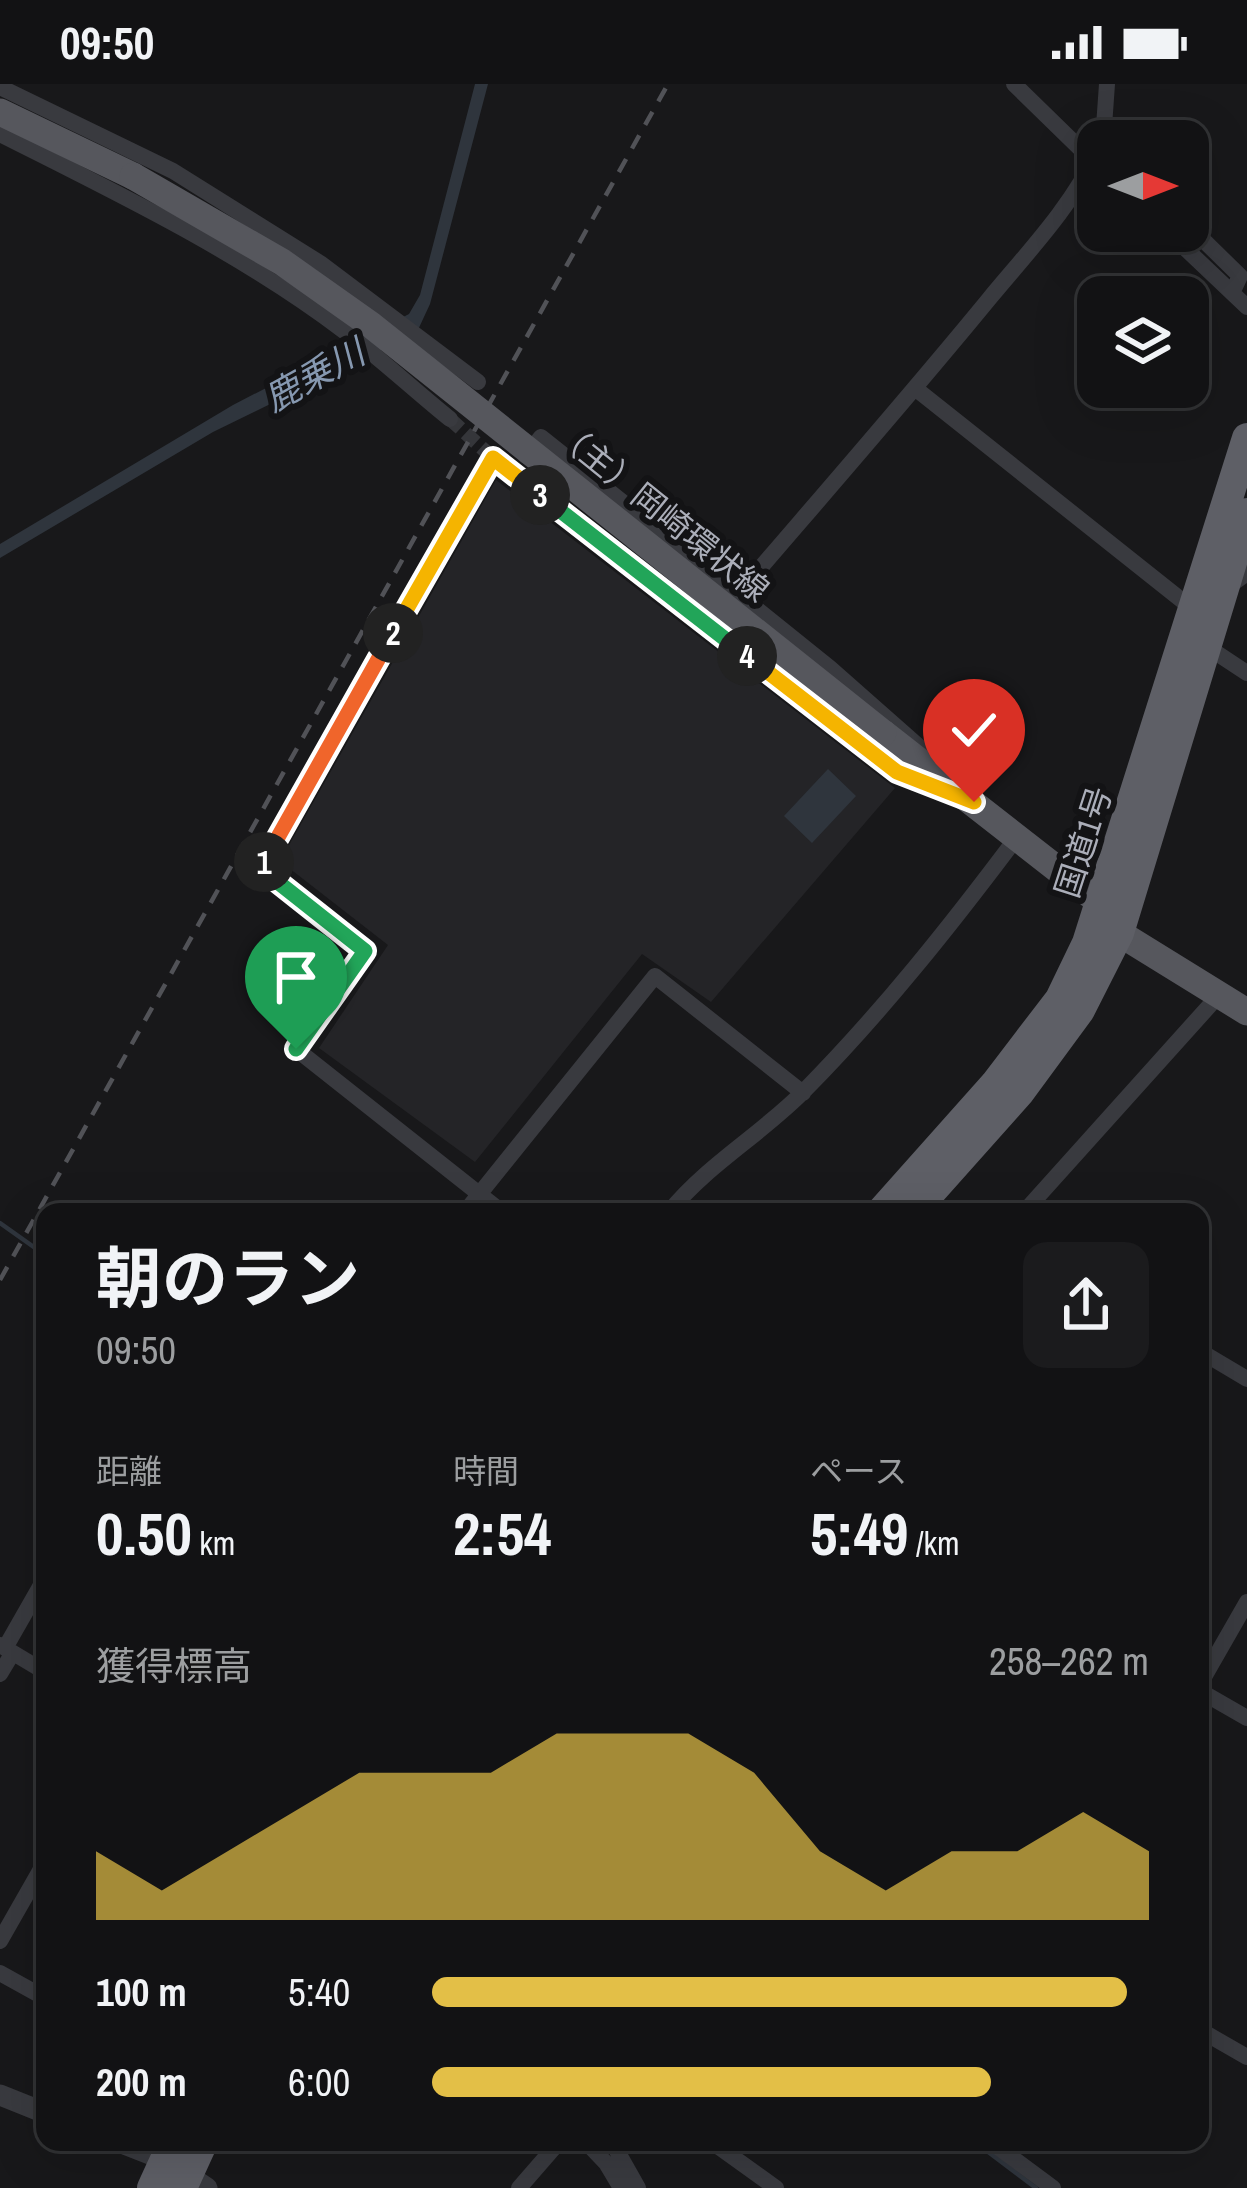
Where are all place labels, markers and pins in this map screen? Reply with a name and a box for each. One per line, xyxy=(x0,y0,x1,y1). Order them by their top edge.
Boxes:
pin: 3 xyxy=(510,465,570,525)
pin: 2 xyxy=(363,603,423,663)
pin: 4 xyxy=(717,626,777,686)
pin xyxy=(923,679,1025,802)
pin: 1 xyxy=(234,832,294,892)
pin xyxy=(245,926,347,1049)

